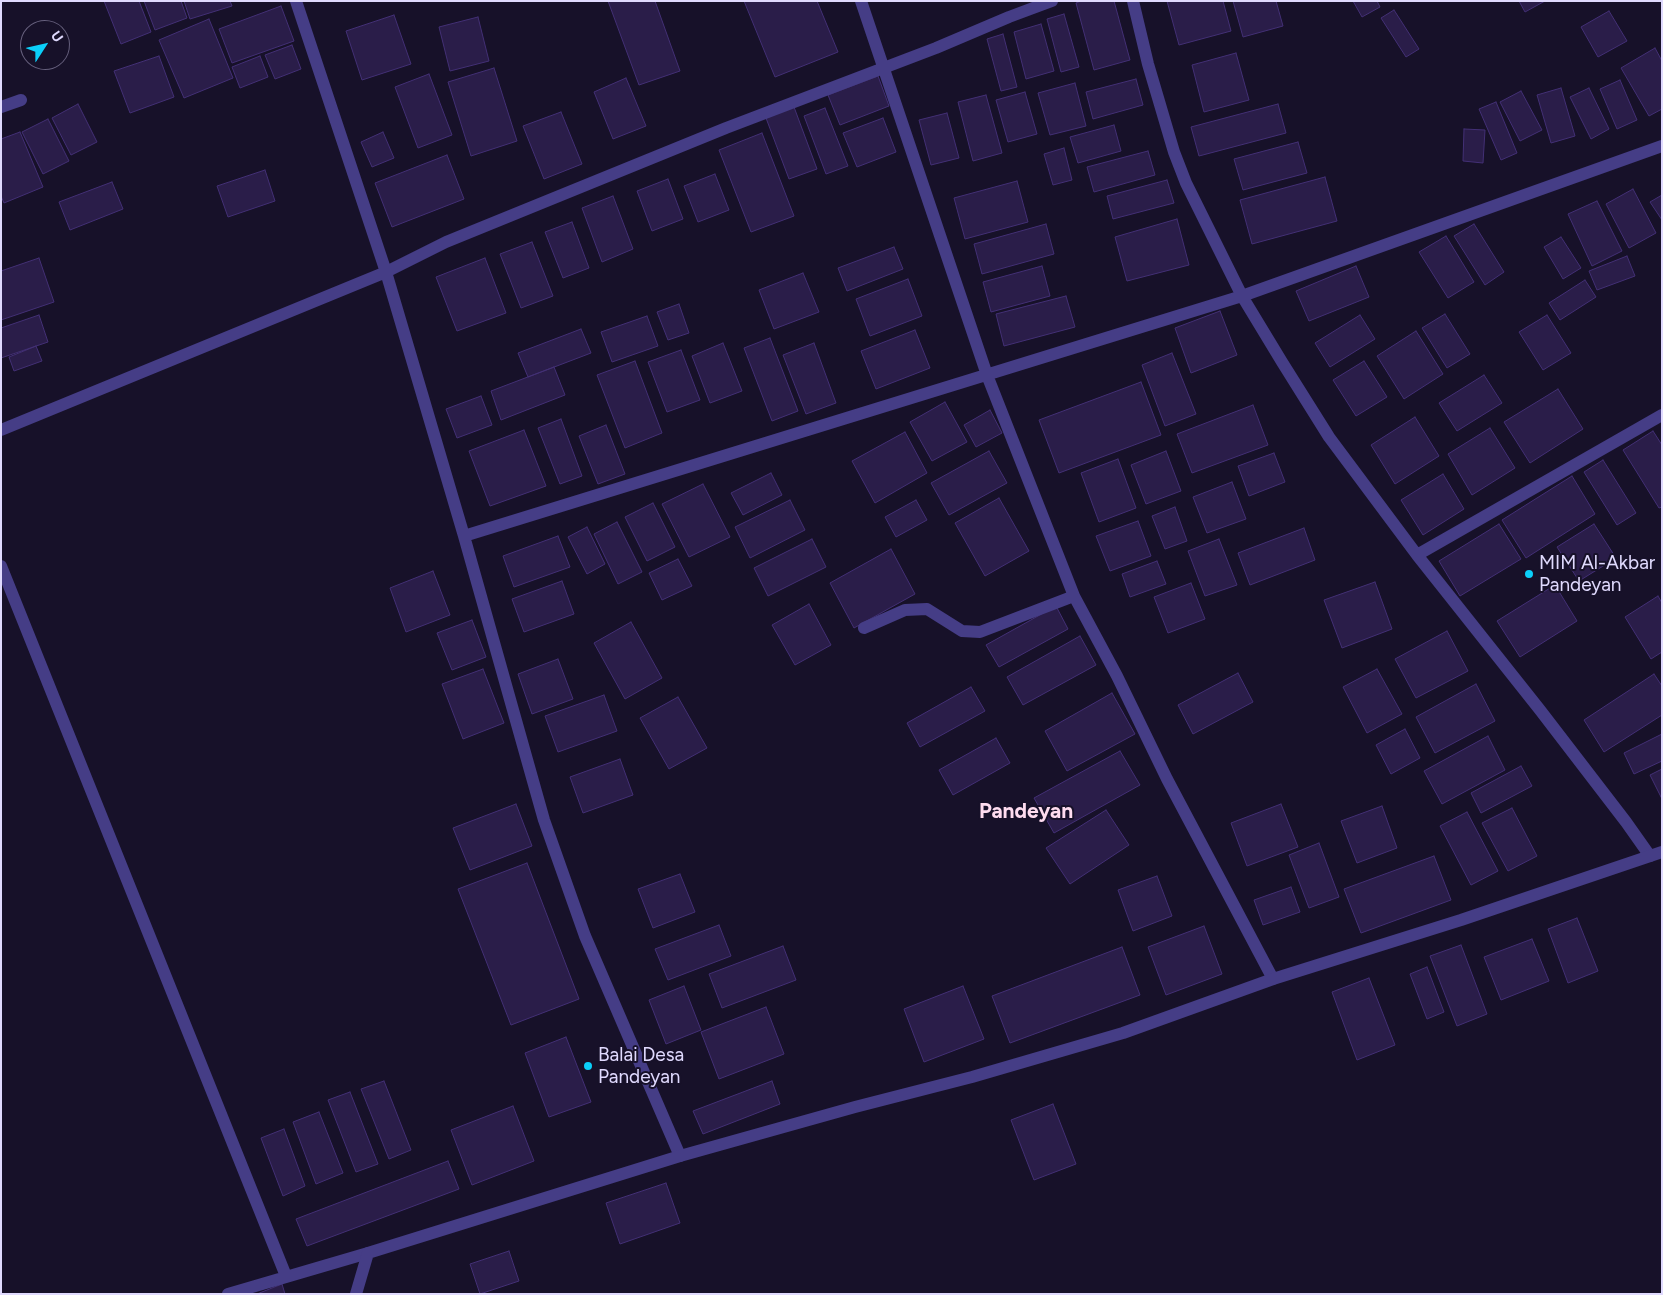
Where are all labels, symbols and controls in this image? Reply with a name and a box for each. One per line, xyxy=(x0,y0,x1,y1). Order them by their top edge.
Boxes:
north arrow xyxy=(20,20,70,70)
text: U xyxy=(47,28,67,46)
place label: MIM Al-Akbar Pandeyan xyxy=(1539,552,1655,596)
marker: MIM Al-Akbar Pandeyan xyxy=(1523,568,1535,580)
district label: Pandeyan xyxy=(979,799,1073,825)
place label: Balai Desa Pandeyan xyxy=(598,1044,684,1088)
marker: Balai Desa Pandeyan xyxy=(582,1060,594,1072)

